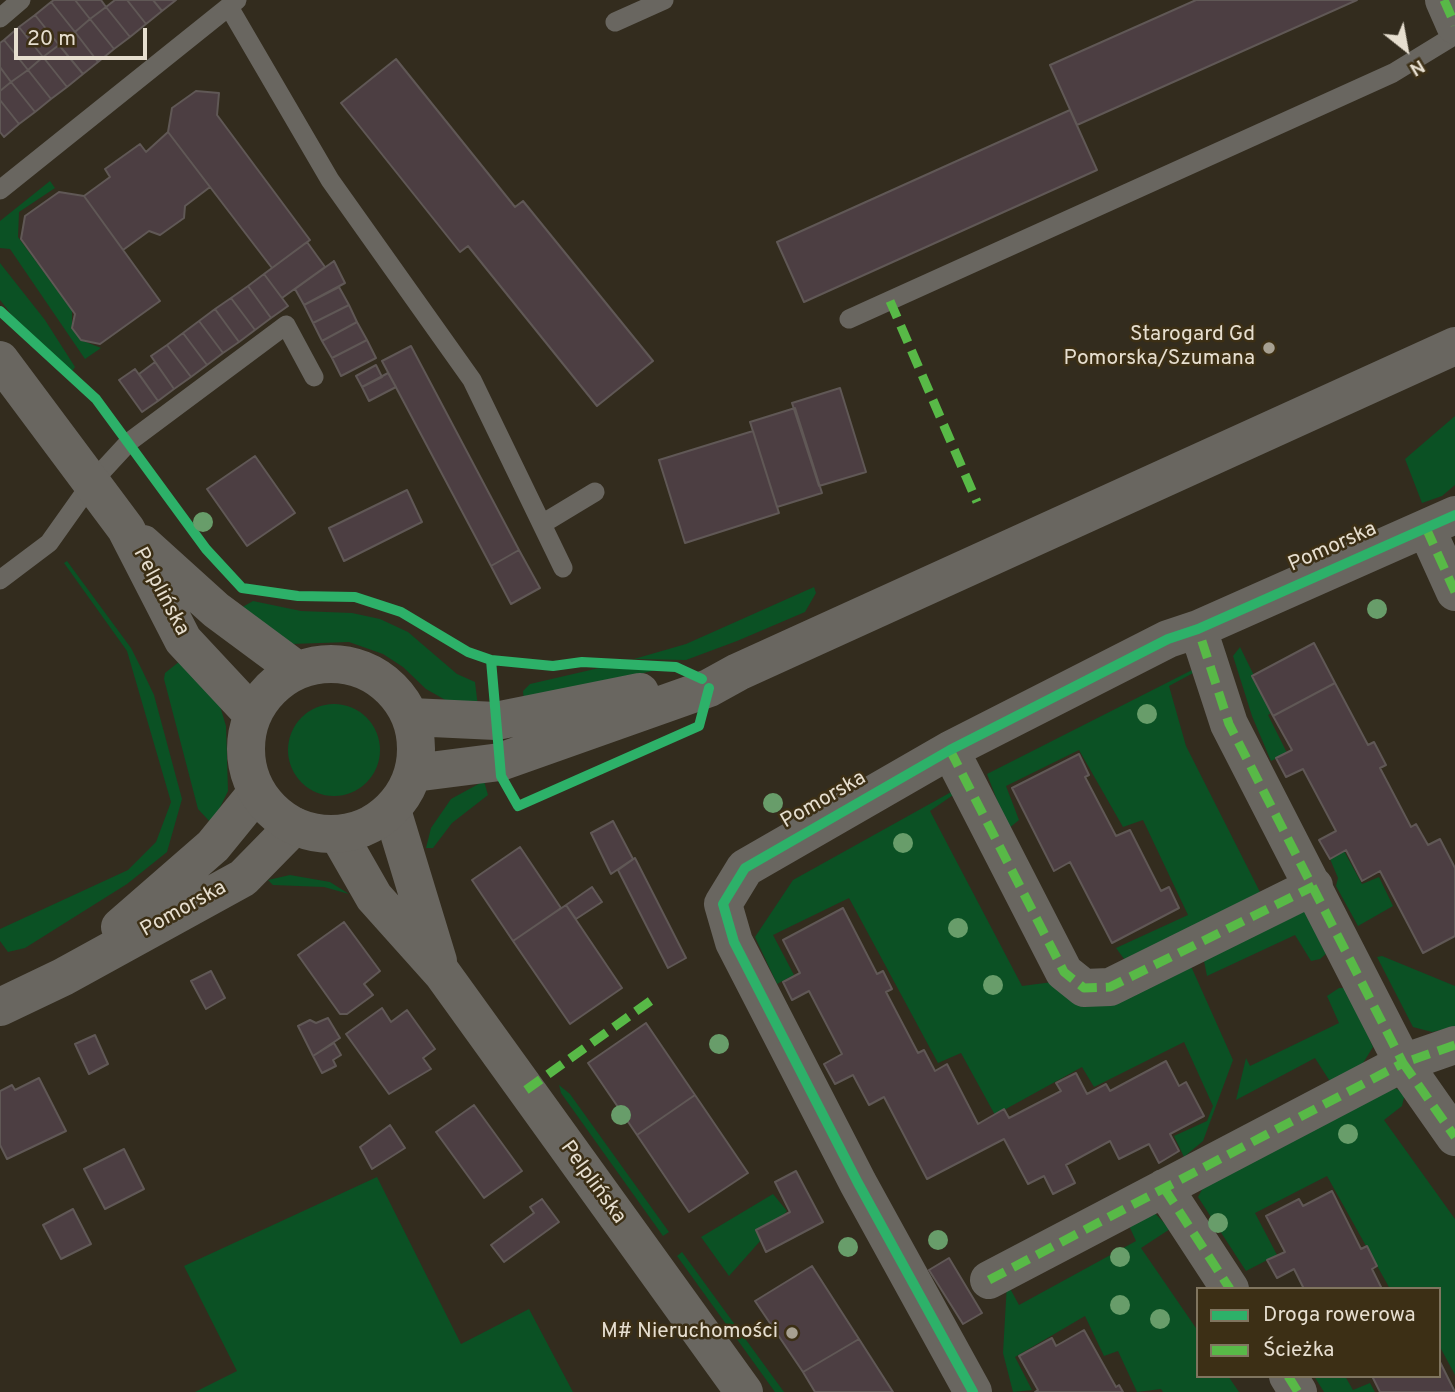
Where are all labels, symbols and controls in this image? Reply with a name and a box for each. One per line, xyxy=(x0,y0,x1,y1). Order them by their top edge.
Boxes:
scale bar xyxy=(18,14,150,58)
north arrow xyxy=(1371,14,1441,84)
text: 20 m xyxy=(27,26,76,53)
text: N xyxy=(1405,53,1429,81)
place label: Starogard Gd Pomorska/Szumana xyxy=(1064,323,1255,373)
marker: Starogard Gd Pomorska/Szumana xyxy=(1261,340,1277,356)
street label: Pomorska xyxy=(1285,517,1381,579)
street label: Pelplińska xyxy=(126,544,194,640)
street label: Pomorska xyxy=(777,767,871,835)
street label: Pomorska xyxy=(137,876,231,944)
street label: Pelplińska xyxy=(554,1137,630,1229)
legend xyxy=(1196,1287,1441,1378)
text: Droga rowerowa xyxy=(1263,1302,1416,1329)
place label: M# Nieruchomości xyxy=(601,1320,778,1346)
marker: M# Nieruchomości xyxy=(784,1325,800,1341)
text: Ścieżka xyxy=(1263,1337,1334,1364)

